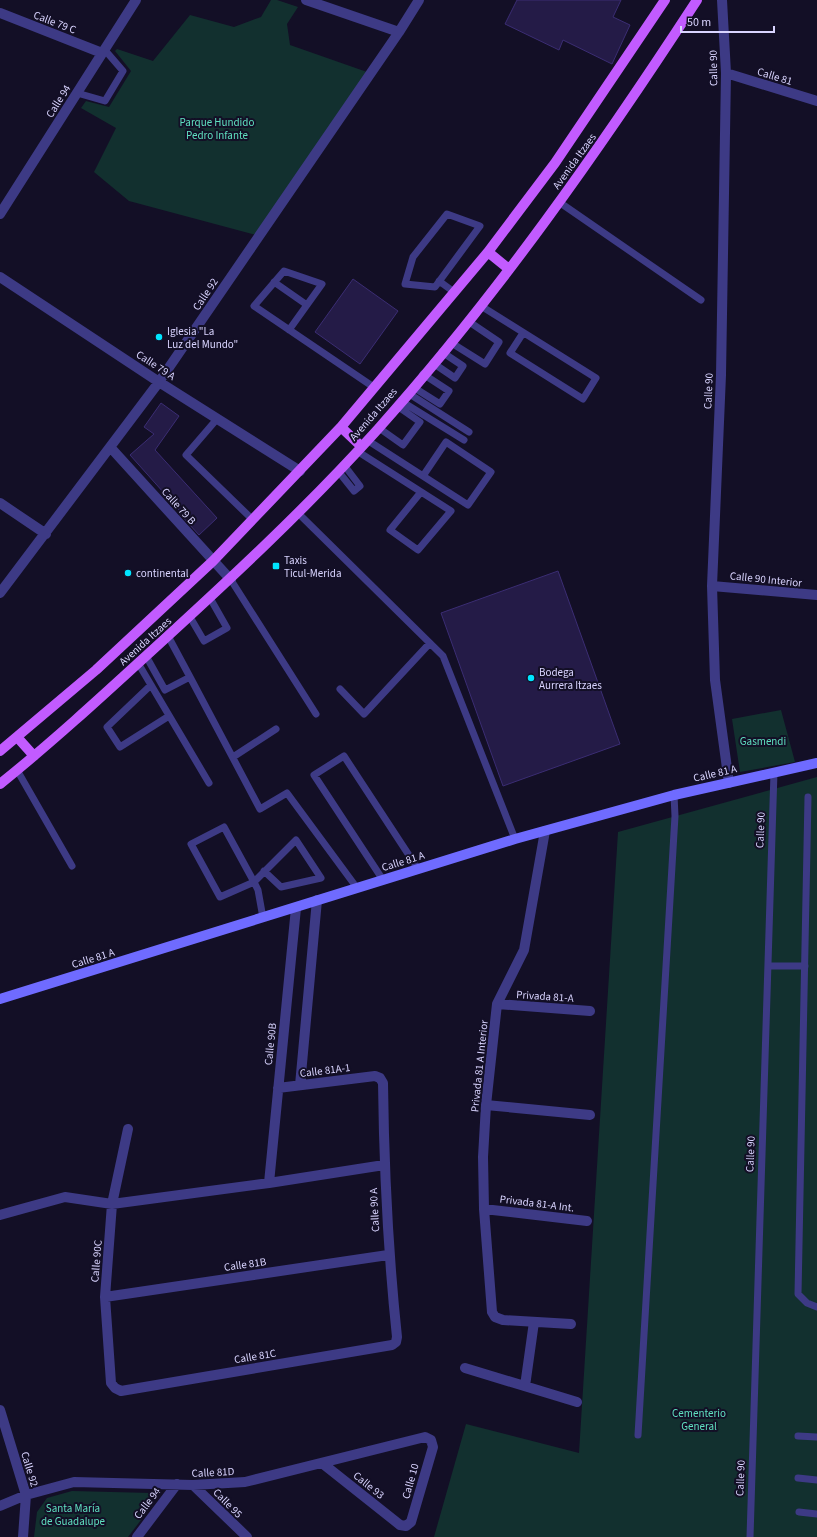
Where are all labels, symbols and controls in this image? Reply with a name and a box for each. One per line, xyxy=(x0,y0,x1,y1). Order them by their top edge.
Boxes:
street label: Calle 79 C xyxy=(31,7,78,37)
scale bar xyxy=(681,8,774,34)
text: 50 m xyxy=(687,14,711,31)
street label: Calle 90 xyxy=(706,50,721,86)
street label: Calle 81 xyxy=(755,64,794,89)
street label: Calle 94 xyxy=(43,82,75,121)
park label: Parque Hundido Pedro Infante xyxy=(180,115,254,143)
street label: Avenida Itzaes xyxy=(549,130,600,192)
street label: Calle 92 xyxy=(189,275,222,313)
place label: Iglesia "La Luz del Mundo" xyxy=(167,324,238,352)
marker: Iglesia "La Luz del Mundo" xyxy=(154,332,164,342)
street label: Calle 79 A xyxy=(133,347,178,384)
street label: Calle 90 xyxy=(700,373,717,409)
street label: Avenida Itzaes xyxy=(346,384,401,444)
street label: Calle 79 B xyxy=(158,485,200,528)
place label: Taxis Ticul-Merida xyxy=(284,553,341,581)
marker: Taxis Ticul-Merida xyxy=(271,561,281,571)
place label: continental xyxy=(136,566,189,581)
marker: continental xyxy=(123,568,133,578)
street label: Calle 90 Interior xyxy=(729,568,803,591)
street label: Avenida Itzaes xyxy=(116,614,175,669)
place label: Bodega Aurrera Itzaes xyxy=(539,665,602,693)
marker: Bodega Aurrera Itzaes xyxy=(526,673,536,683)
park label: Gasmendi xyxy=(740,734,786,749)
street label: Calle 81 A xyxy=(692,761,738,786)
street label: Calle 90 xyxy=(752,812,769,848)
street label: Calle 81 A xyxy=(380,848,426,875)
street label: Calle 81 A xyxy=(70,945,116,972)
street label: Privada 81-A xyxy=(516,987,574,1006)
street label: Privada 81 A Interior xyxy=(467,1019,492,1113)
street label: Calle 90B xyxy=(261,1022,280,1066)
street label: Calle 81A-1 xyxy=(299,1060,351,1081)
street label: Calle 90 xyxy=(742,1136,759,1172)
street label: Calle 90 A xyxy=(366,1187,383,1232)
street label: Privada 81-A Int. xyxy=(499,1191,575,1216)
street label: Calle 90C xyxy=(87,1239,106,1283)
street label: Calle 81B xyxy=(223,1254,268,1275)
street label: Calle 81C xyxy=(233,1346,277,1367)
park label: Cementerio General xyxy=(672,1406,726,1434)
street label: Calle 92 xyxy=(17,1450,42,1489)
street label: Calle 90 xyxy=(732,1460,749,1496)
street label: Calle 10 xyxy=(398,1462,423,1501)
street label: Calle 81D xyxy=(191,1464,235,1481)
street label: Calle 93 xyxy=(350,1468,387,1503)
street label: Calle 94 xyxy=(131,1484,165,1522)
street label: Calle 95 xyxy=(210,1485,246,1521)
park label: Santa María de Guadalupe xyxy=(41,1501,106,1529)

